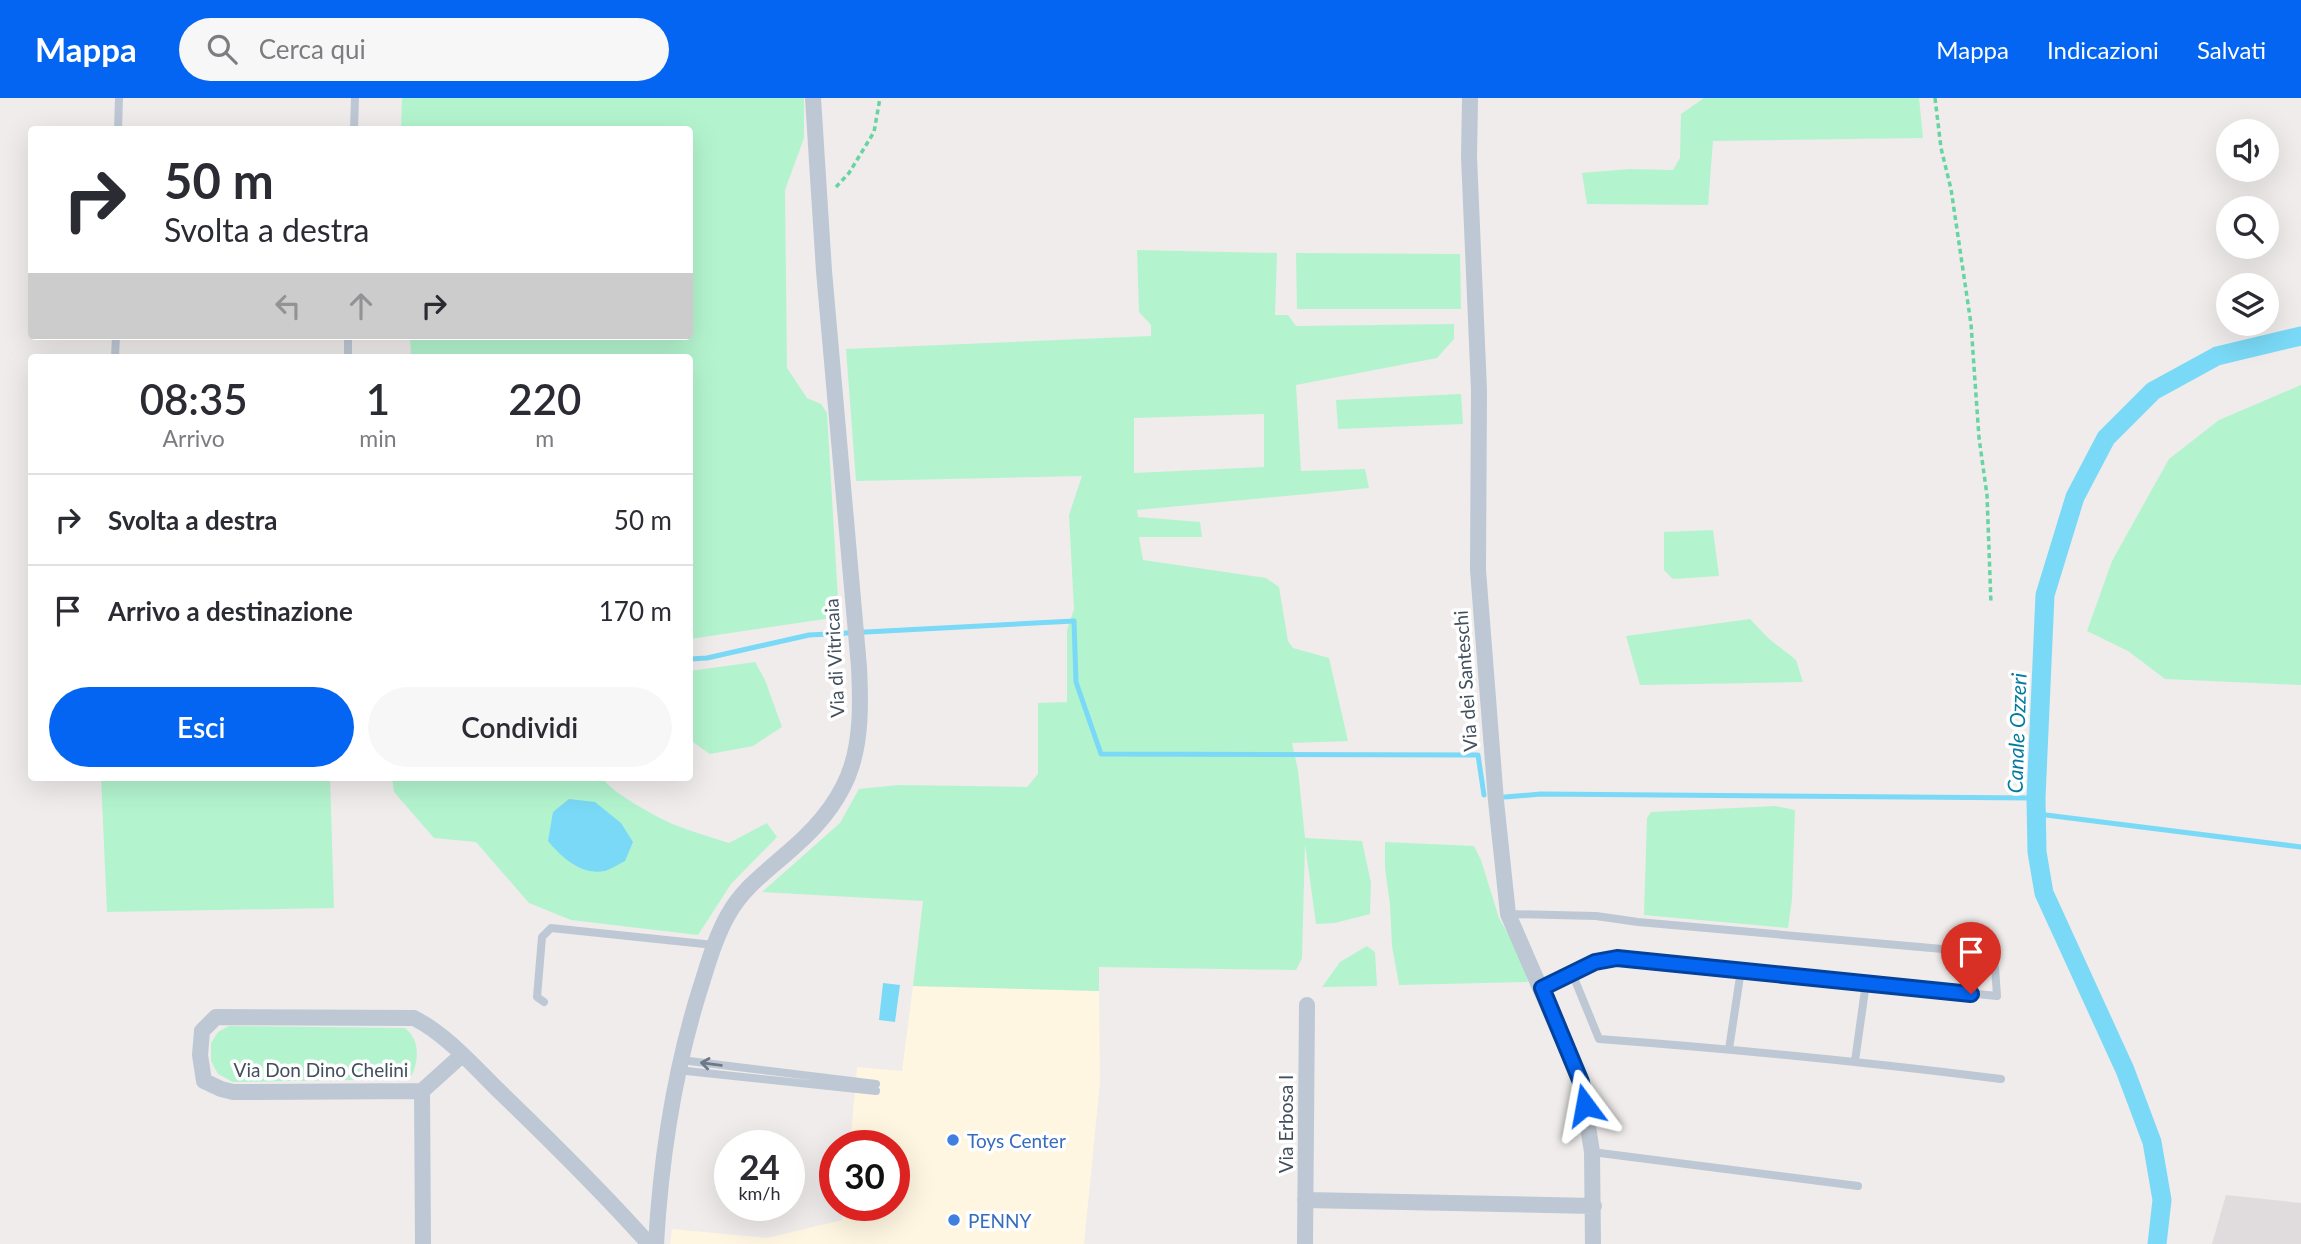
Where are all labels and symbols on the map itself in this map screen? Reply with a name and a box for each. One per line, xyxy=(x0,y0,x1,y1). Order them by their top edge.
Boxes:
street label: Via di Vitricaia xyxy=(819,598,849,718)
street label: Via dei Santeschi xyxy=(1449,610,1481,752)
water label: Canale Ozzeri xyxy=(2001,672,2031,794)
pin xyxy=(1941,922,2001,994)
one-way arrow xyxy=(700,1057,723,1070)
street label: Via Don Dino Chelini xyxy=(234,1058,408,1081)
position arrow xyxy=(1548,1068,1622,1142)
street label: Via Erbosa I xyxy=(1274,1075,1297,1173)
place label: Toys Center xyxy=(967,1129,1066,1152)
speed limit sign: 30 xyxy=(819,1130,910,1221)
marker: Toys Center xyxy=(945,1132,961,1148)
place label: PENNY xyxy=(968,1209,1031,1232)
marker: PENNY xyxy=(946,1212,962,1228)

